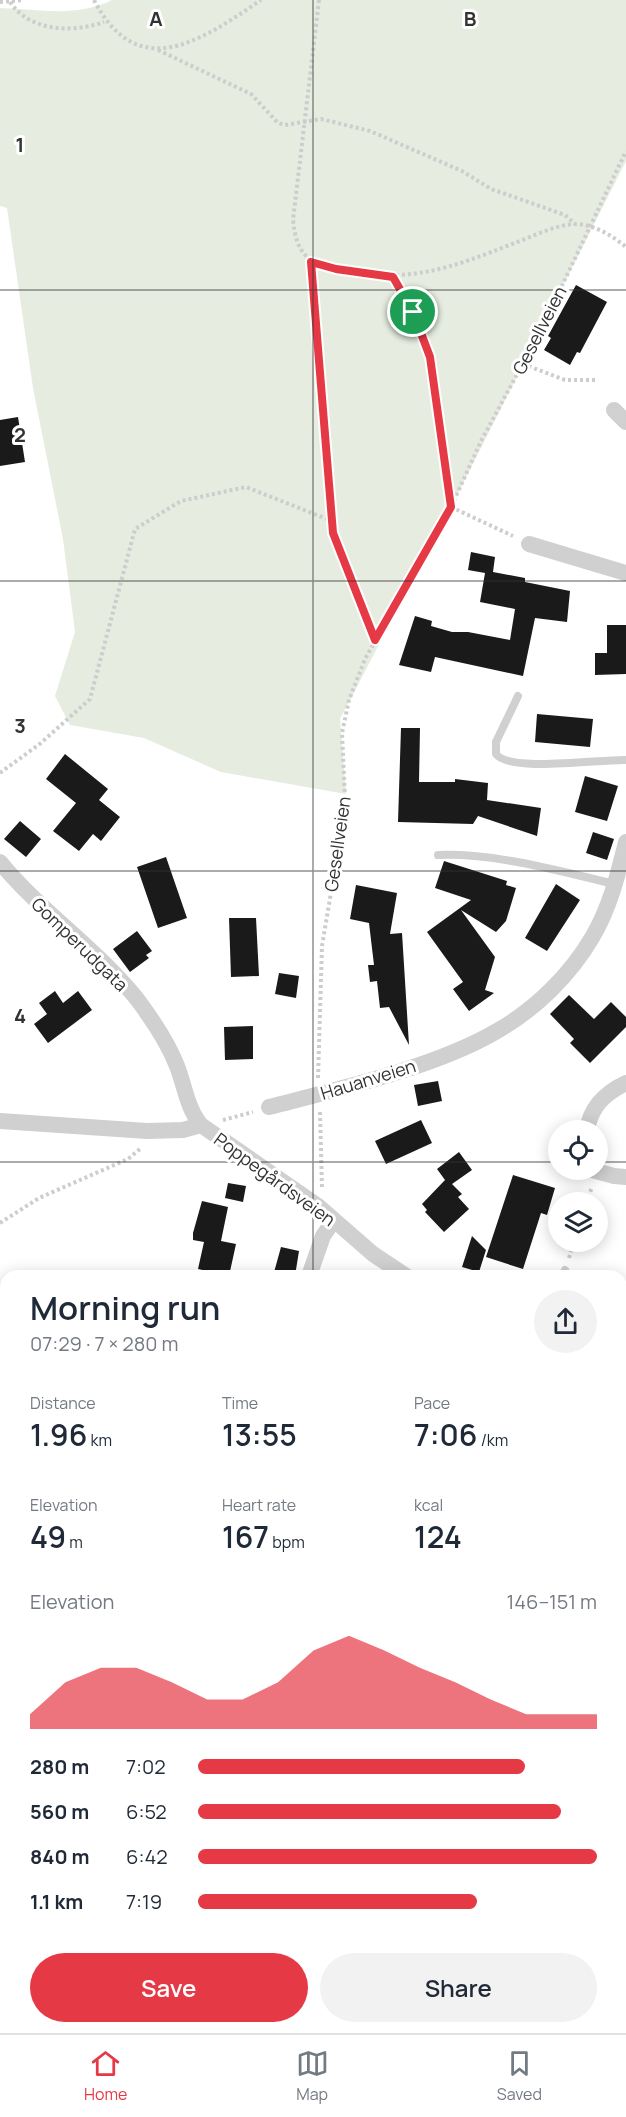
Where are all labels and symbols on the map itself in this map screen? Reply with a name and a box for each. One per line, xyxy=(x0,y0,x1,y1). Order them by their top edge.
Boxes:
text: A xyxy=(149,5,163,32)
text: B xyxy=(464,5,477,32)
text: 1 xyxy=(16,131,24,158)
street label: Gesellveien xyxy=(507,282,571,378)
pin xyxy=(387,286,438,337)
text: 2 xyxy=(14,421,26,448)
text: 3 xyxy=(14,712,26,739)
street label: Gesellveien xyxy=(318,795,356,893)
street label: Gomperudgata xyxy=(27,892,133,996)
text: 4 xyxy=(14,1002,26,1029)
street label: Hauanveien xyxy=(318,1053,418,1105)
street label: Poppegårdsveien xyxy=(210,1127,340,1231)

